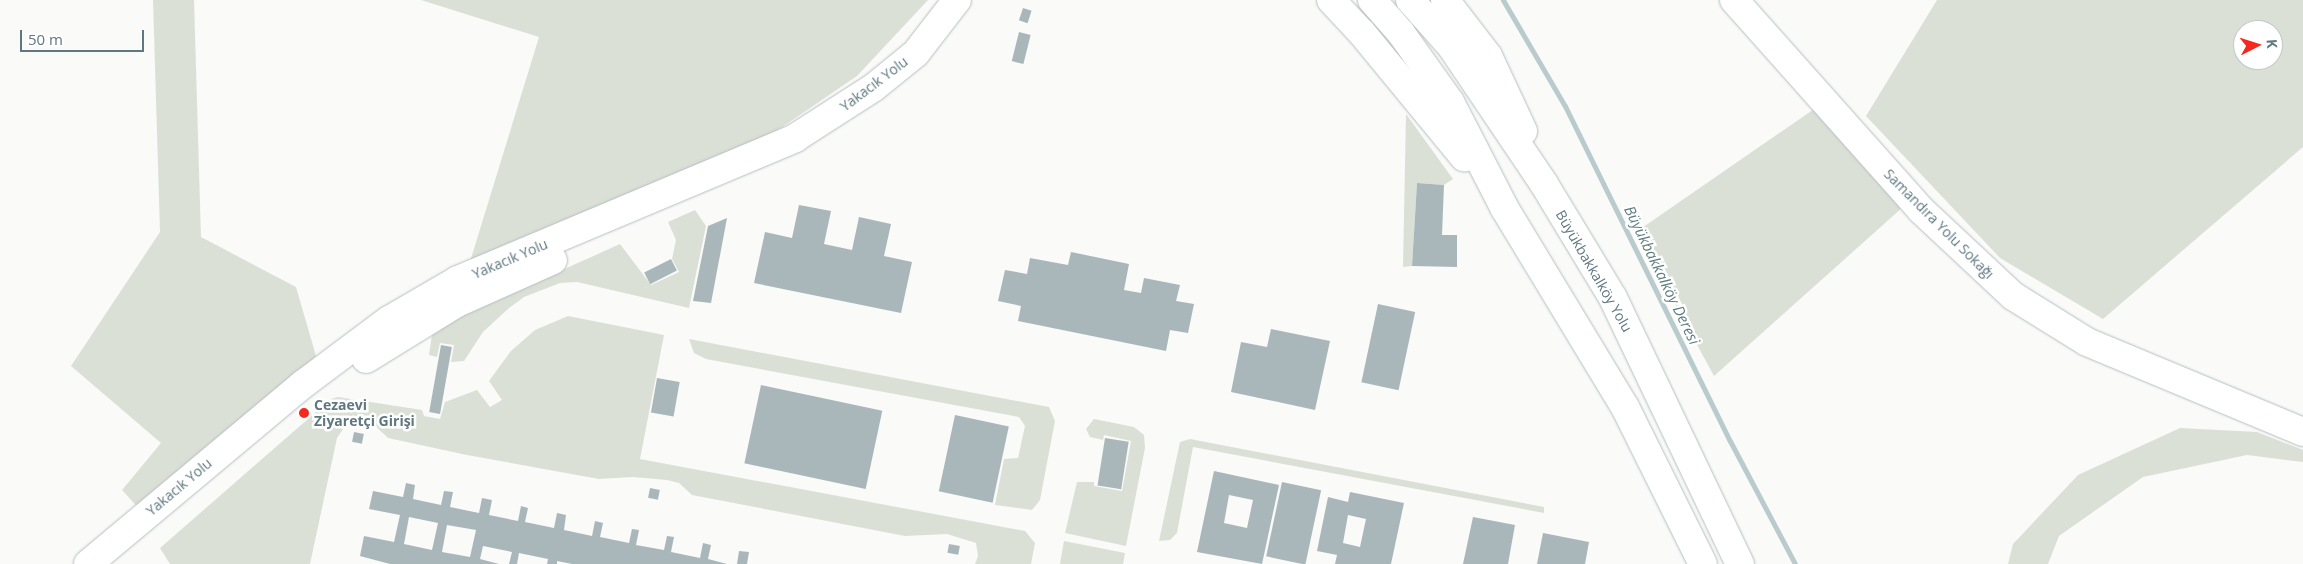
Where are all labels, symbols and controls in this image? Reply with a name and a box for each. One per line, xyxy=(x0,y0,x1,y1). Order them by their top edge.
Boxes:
scale bar xyxy=(22,20,146,52)
north arrow xyxy=(2233,20,2283,70)
text: 50 m xyxy=(28,29,63,49)
text: K xyxy=(2263,38,2282,49)
street label: Yakacık Yolu xyxy=(837,53,911,115)
street label: Samandıra Yolu Sokağı xyxy=(1881,166,1997,282)
water label: Büyükbakkalköy Deresi xyxy=(1621,203,1703,347)
street label: Büyükbakkalköy Yolu xyxy=(1552,207,1636,335)
street label: Yakacık Yolu xyxy=(470,236,550,282)
place label: Cezaevi Ziyaretçi Girişi xyxy=(314,397,415,430)
marker: Cezaevi Ziyaretçi Girişi xyxy=(298,407,310,419)
street label: Yakacık Yolu xyxy=(143,455,215,519)

